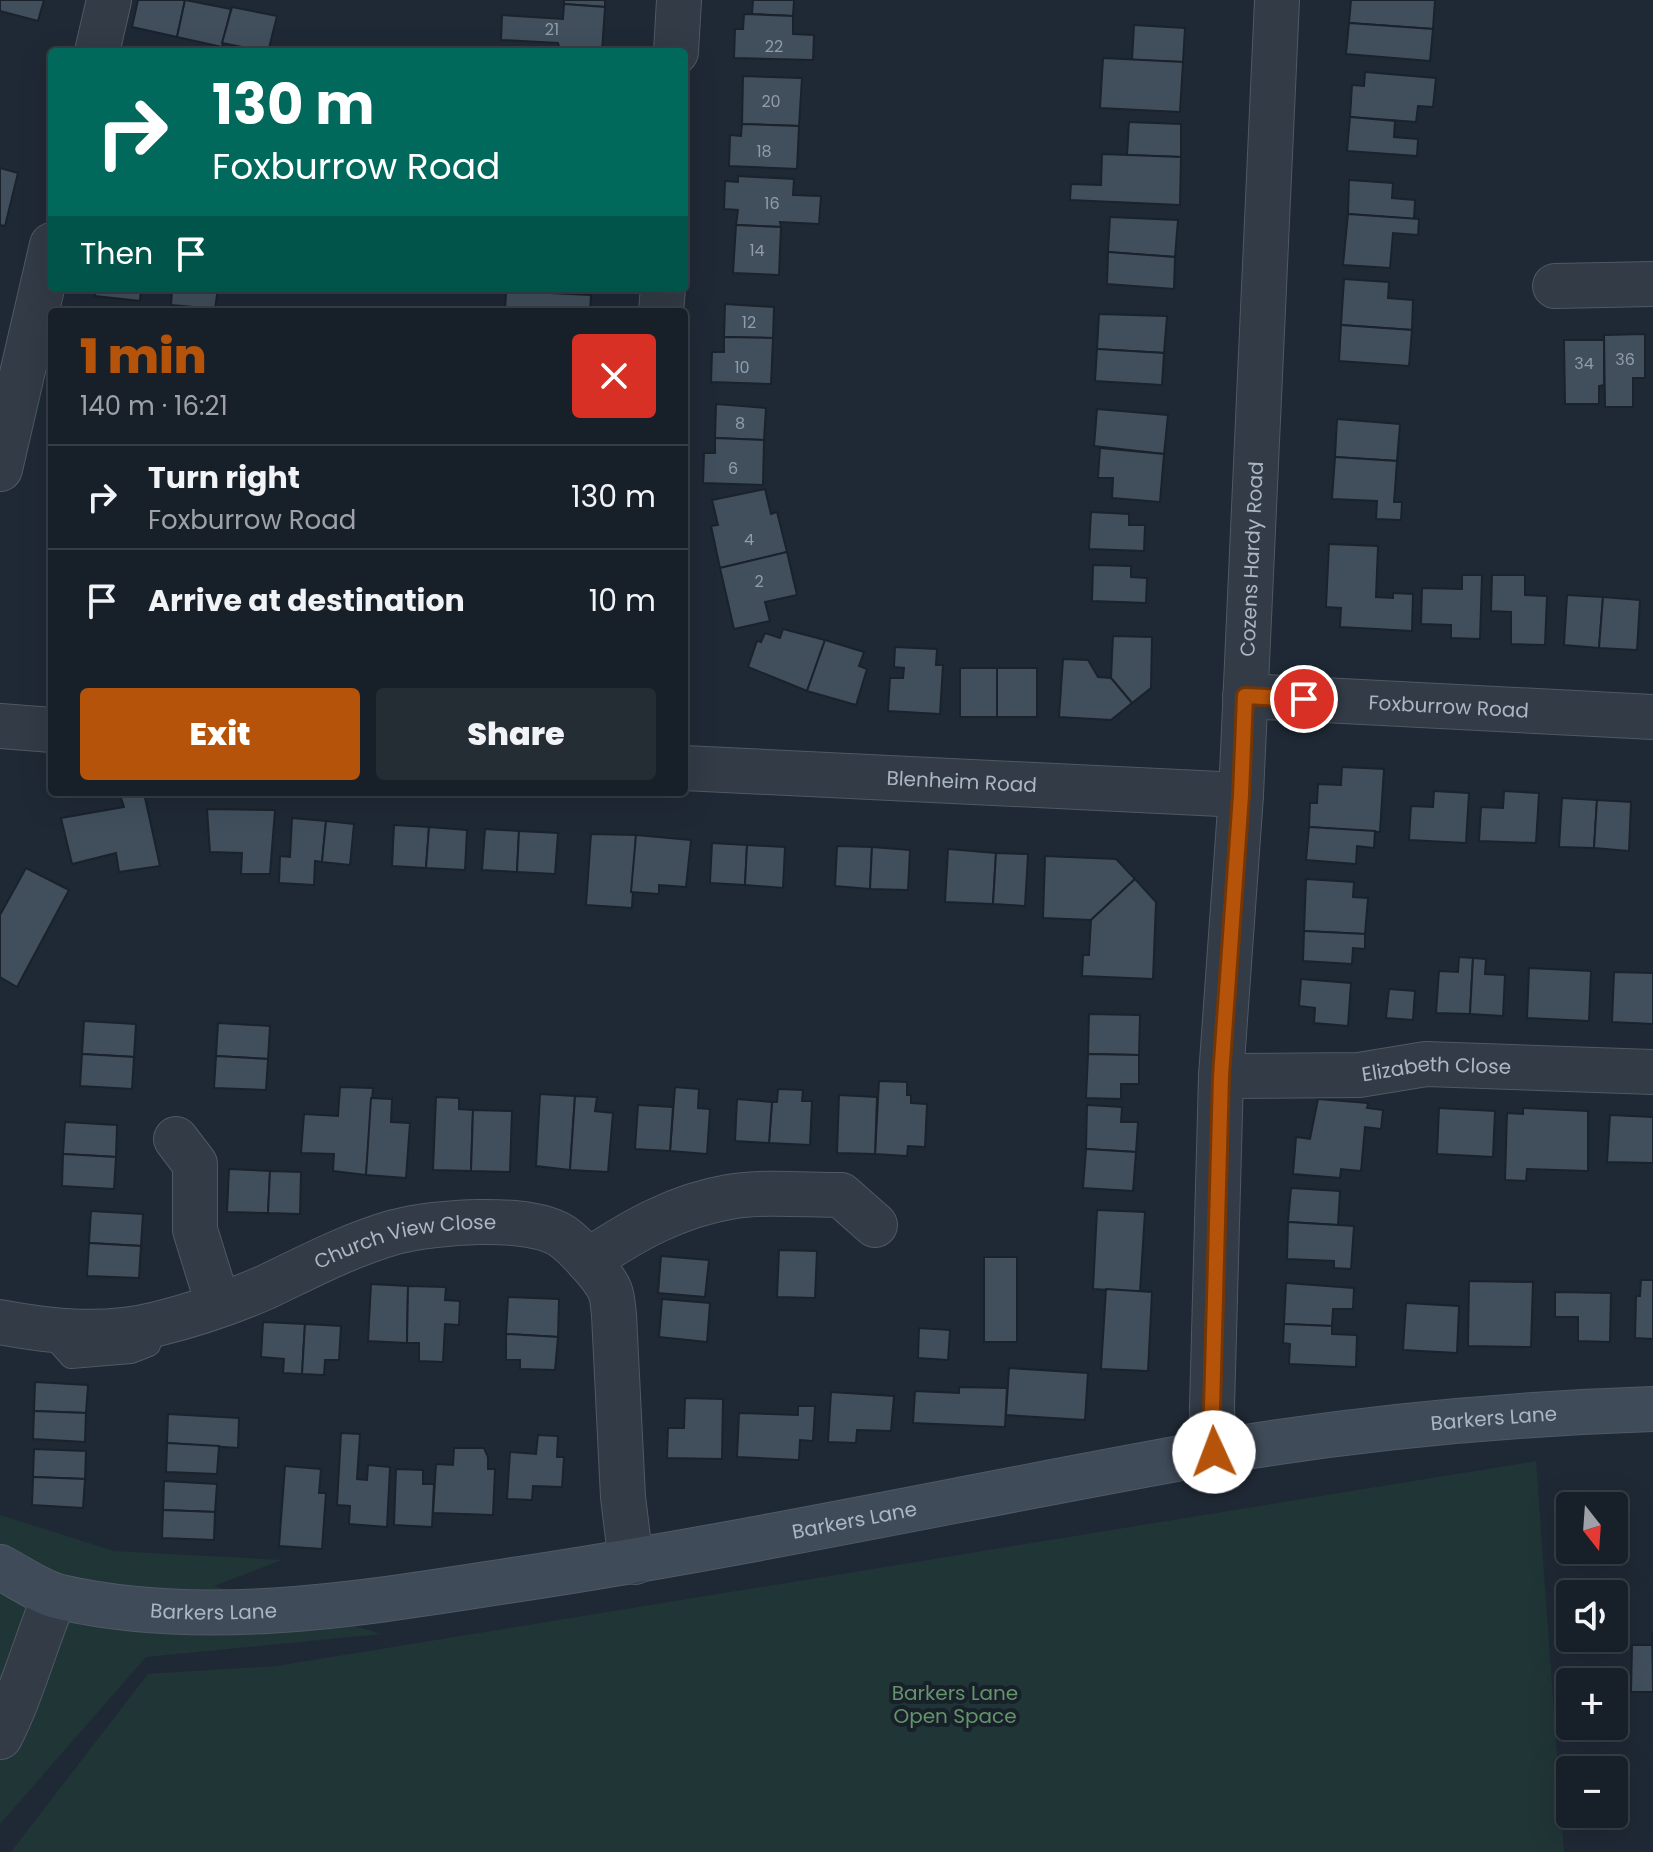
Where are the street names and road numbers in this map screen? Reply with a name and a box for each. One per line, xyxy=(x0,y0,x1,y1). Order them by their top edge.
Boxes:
street label: Cozens Hardy Road xyxy=(1233,461,1270,657)
street label: Foxburrow Road xyxy=(1368,688,1530,725)
street label: Blenheim Road xyxy=(886,764,1038,799)
street label: Elizabeth Close xyxy=(1360,1050,1512,1088)
street label: Church View Close xyxy=(309,1208,496,1276)
street label: Barkers Lane xyxy=(1429,1400,1558,1437)
street label: Barkers Lane xyxy=(790,1495,919,1546)
street label: Barkers Lane xyxy=(149,1596,278,1627)

